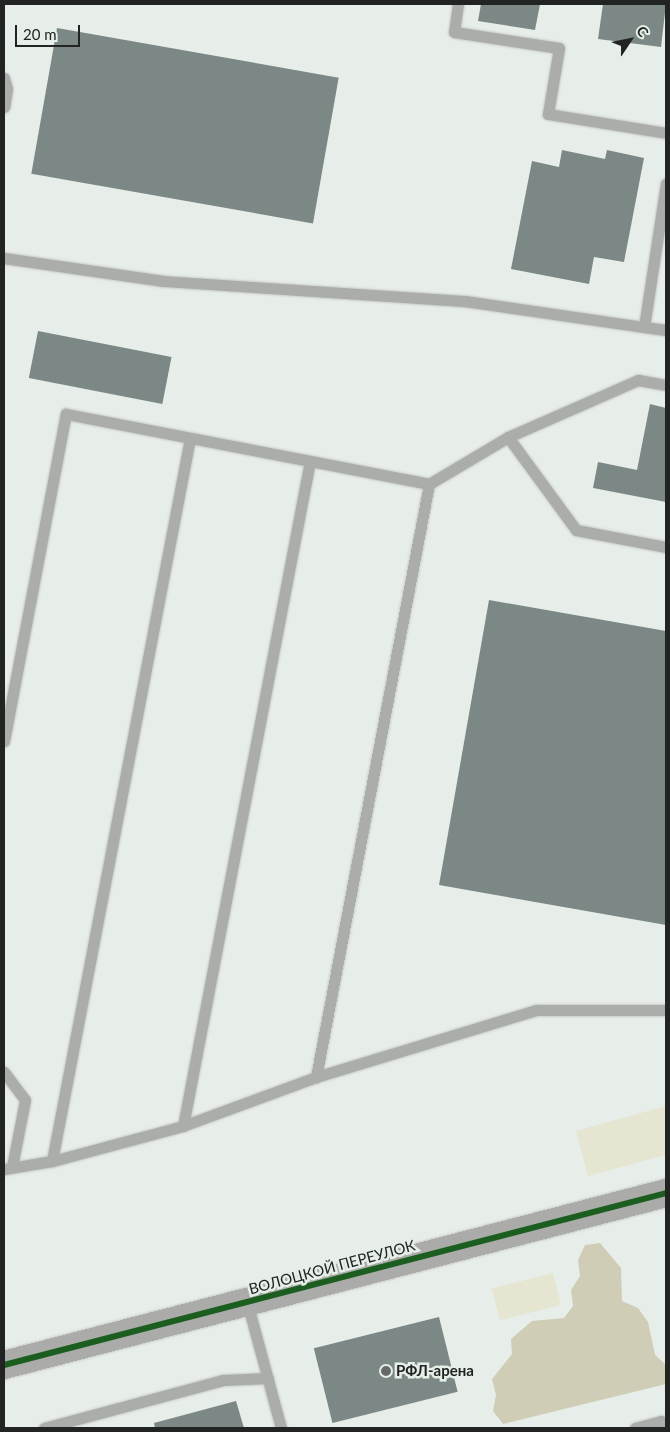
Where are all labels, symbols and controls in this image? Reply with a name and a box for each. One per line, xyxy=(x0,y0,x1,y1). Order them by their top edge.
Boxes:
scale bar xyxy=(18,15,82,47)
north arrow xyxy=(605,15,655,65)
text: С xyxy=(633,23,652,40)
text: 20 m xyxy=(23,25,57,43)
street label: ВОЛОЦКОЙ ПЕРЕУЛОК xyxy=(247,1236,417,1298)
place label: РФЛ-арена xyxy=(396,1362,474,1380)
marker: РФЛ-арена xyxy=(380,1365,392,1377)

